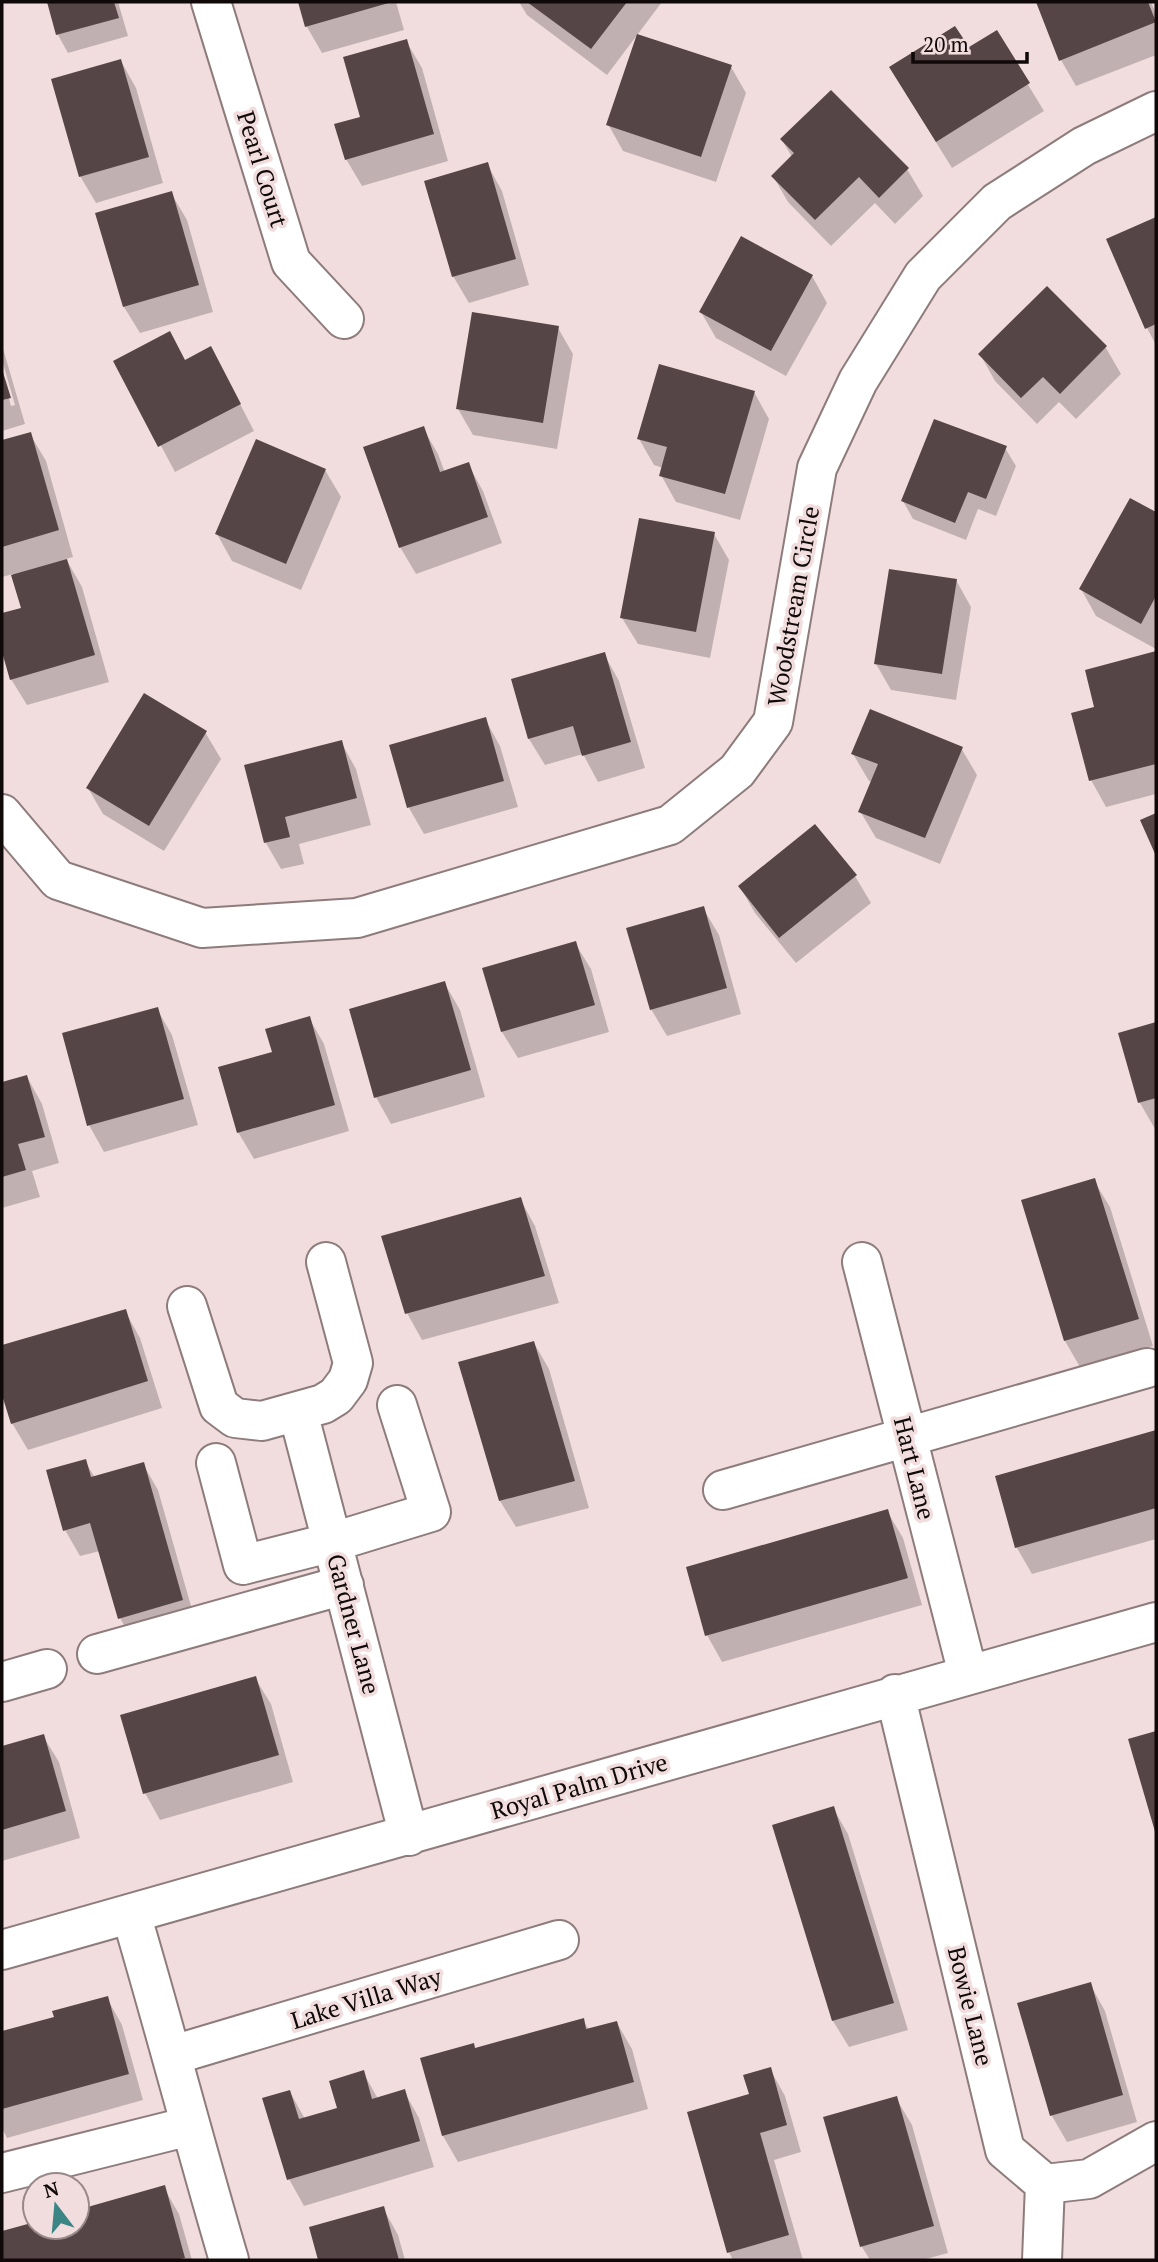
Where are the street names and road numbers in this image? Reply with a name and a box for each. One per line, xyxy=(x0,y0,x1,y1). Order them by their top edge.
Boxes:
street label: Pearl Court xyxy=(230,107,296,231)
street label: Woodstream Circle xyxy=(760,504,826,708)
street label: Hart Lane xyxy=(887,1413,943,1523)
street label: Gardner Lane xyxy=(320,1550,388,1698)
street label: Royal Palm Drive xyxy=(487,1745,671,1827)
street label: Bowie Lane xyxy=(941,1943,1001,2069)
street label: Lake Villa Way xyxy=(287,1960,446,2036)

